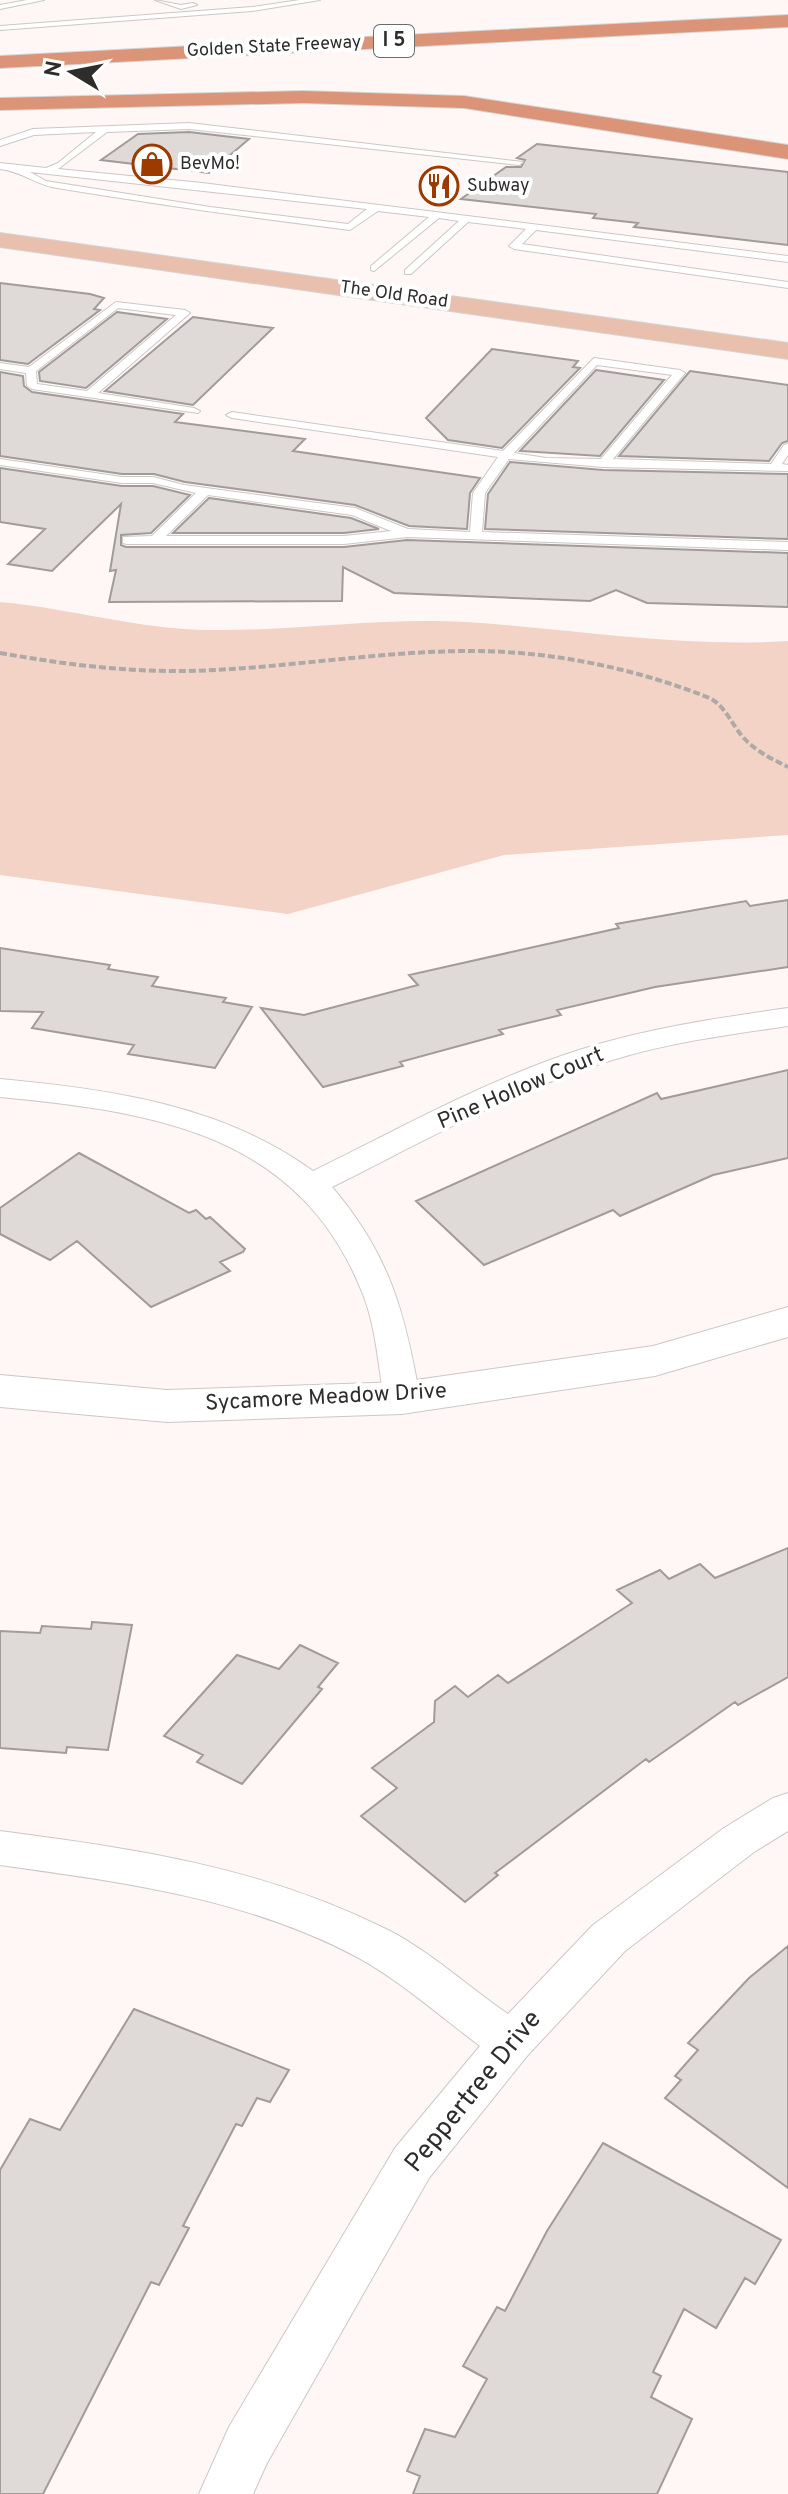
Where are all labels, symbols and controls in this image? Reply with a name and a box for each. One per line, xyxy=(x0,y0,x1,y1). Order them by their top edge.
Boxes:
road number: I 5 xyxy=(374,25,414,57)
street label: Golden State Freeway xyxy=(186,31,362,63)
north arrow xyxy=(32,32,112,112)
text: N xyxy=(40,59,69,79)
shop icon: BevMo! xyxy=(131,143,173,185)
place label: BevMo! xyxy=(180,153,240,176)
restaurant icon: Subway xyxy=(418,165,460,207)
place label: Subway xyxy=(467,175,530,198)
street label: The Old Road xyxy=(339,276,449,314)
street label: Pine Hollow Court xyxy=(434,1042,608,1136)
street label: Sycamore Meadow Drive xyxy=(205,1378,447,1418)
street label: Peppertree Drive xyxy=(398,2004,550,2180)

